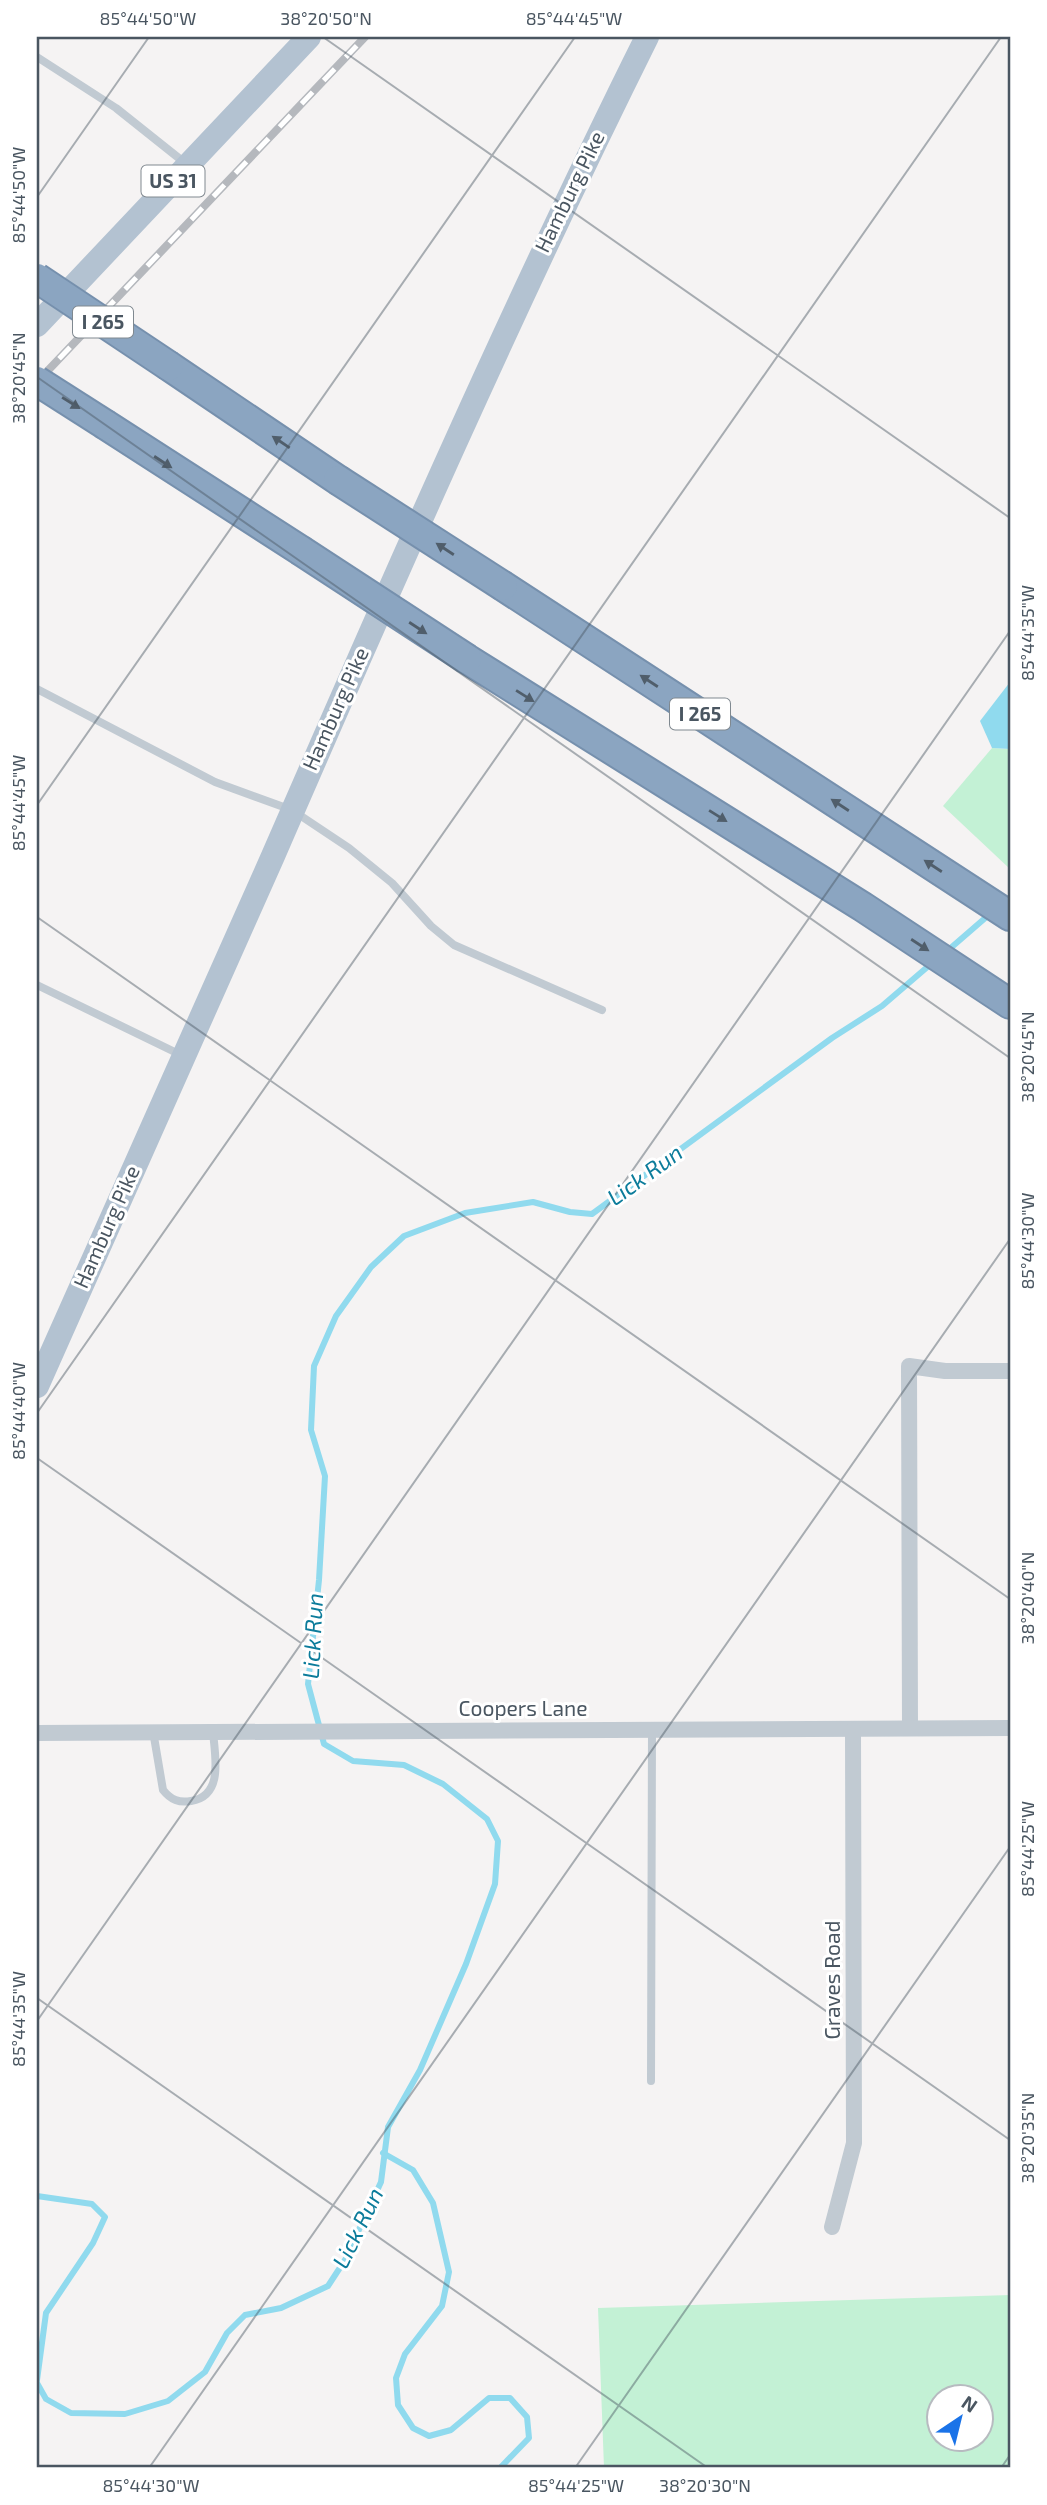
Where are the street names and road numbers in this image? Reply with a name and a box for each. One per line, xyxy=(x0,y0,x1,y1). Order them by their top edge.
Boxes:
street label: Hamburg Pike xyxy=(529,127,609,256)
road number: US 31 xyxy=(142,166,204,196)
road number: I 265 xyxy=(73,306,133,338)
street label: Hamburg Pike xyxy=(296,643,373,774)
road number: I 265 xyxy=(670,698,730,730)
street label: Hamburg Pike xyxy=(67,1161,144,1292)
street label: Coopers Lane xyxy=(459,1695,587,1720)
street label: Graves Road xyxy=(819,1920,844,2040)

